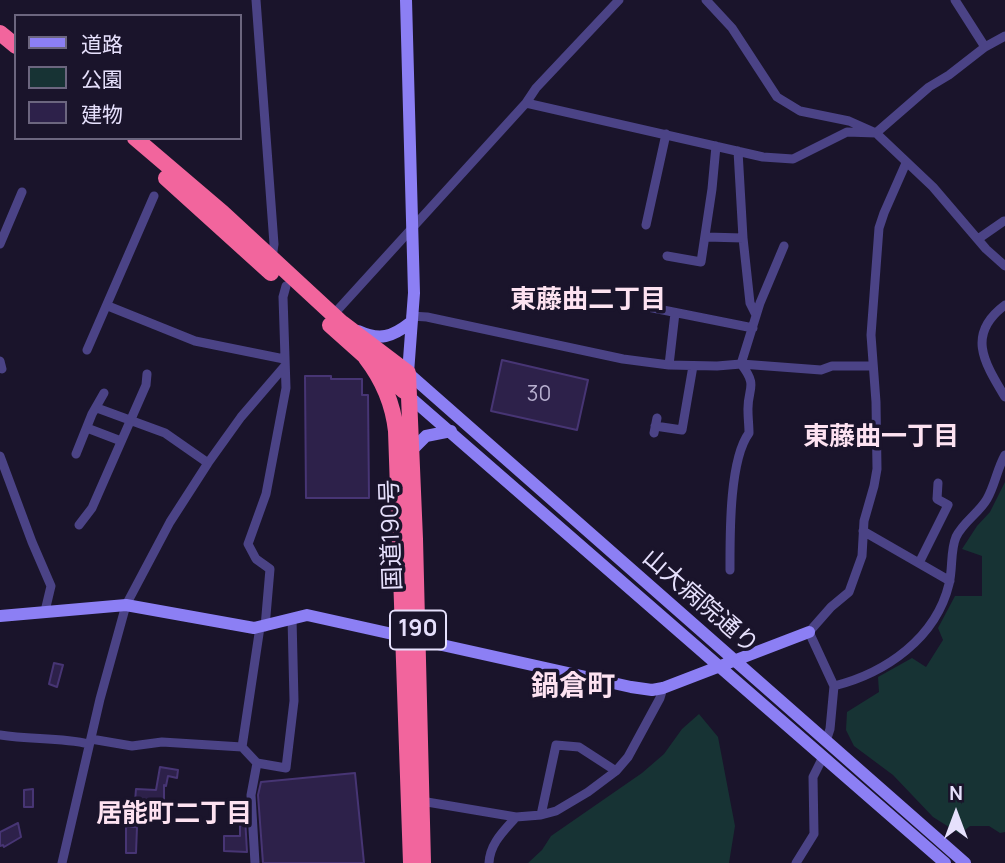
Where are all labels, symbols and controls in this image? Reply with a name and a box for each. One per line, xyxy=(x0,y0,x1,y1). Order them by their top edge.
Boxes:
legend xyxy=(14,14,242,140)
text: 道路 xyxy=(81,30,123,58)
text: 公園 xyxy=(81,65,123,93)
text: 建物 xyxy=(81,100,123,128)
district label: 東藤曲二丁目 xyxy=(510,285,666,317)
house number: 30 xyxy=(527,382,551,408)
district label: 東藤曲一丁目 xyxy=(803,422,959,454)
street label: 国道190号 xyxy=(376,479,408,591)
street label: 山大病院通り xyxy=(636,544,764,660)
road number: 190 xyxy=(390,610,446,650)
district label: 鍋倉町 xyxy=(531,670,615,704)
north arrow xyxy=(921,779,991,849)
text: N xyxy=(949,780,963,806)
district label: 居能町二丁目 xyxy=(96,799,252,831)

